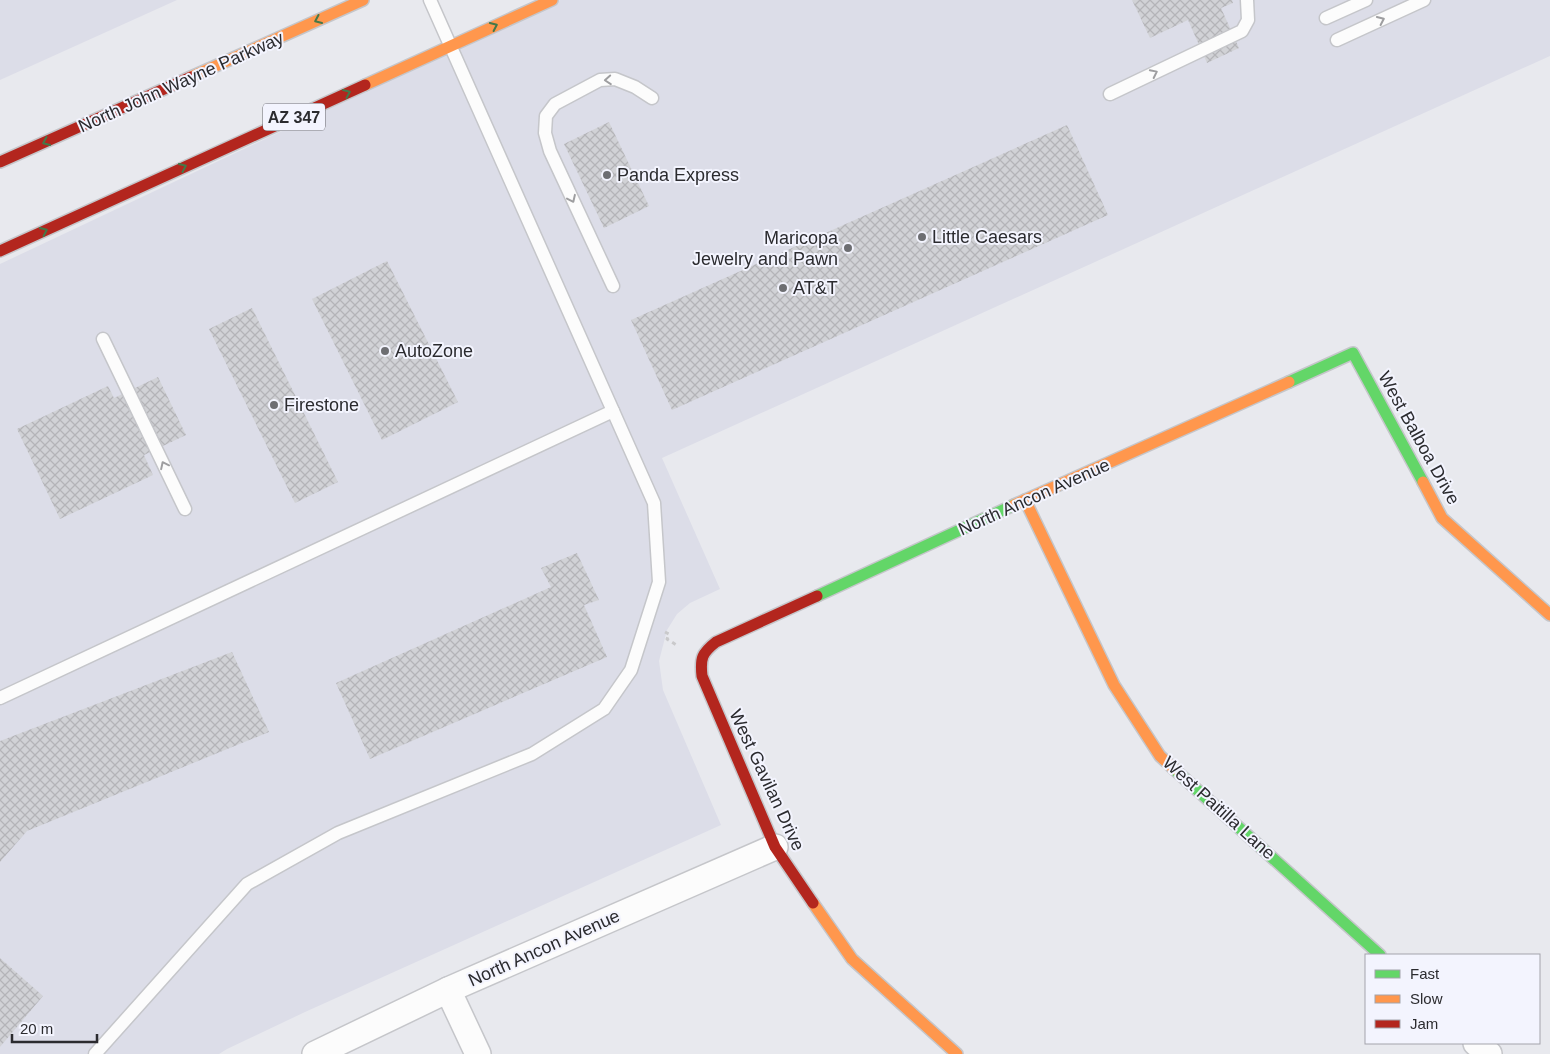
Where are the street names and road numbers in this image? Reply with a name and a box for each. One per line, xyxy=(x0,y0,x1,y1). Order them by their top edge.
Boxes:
street label: North John Wayne Parkway xyxy=(75,28,287,136)
road number: AZ 347 xyxy=(263,104,325,130)
street label: West Balboa Drive xyxy=(1374,368,1464,508)
street label: North Ancon Avenue xyxy=(955,455,1113,539)
street label: West Gavilan Drive xyxy=(725,706,809,854)
street label: West Paitilla Lane xyxy=(1159,752,1279,864)
street label: North Ancon Avenue xyxy=(465,906,623,990)

